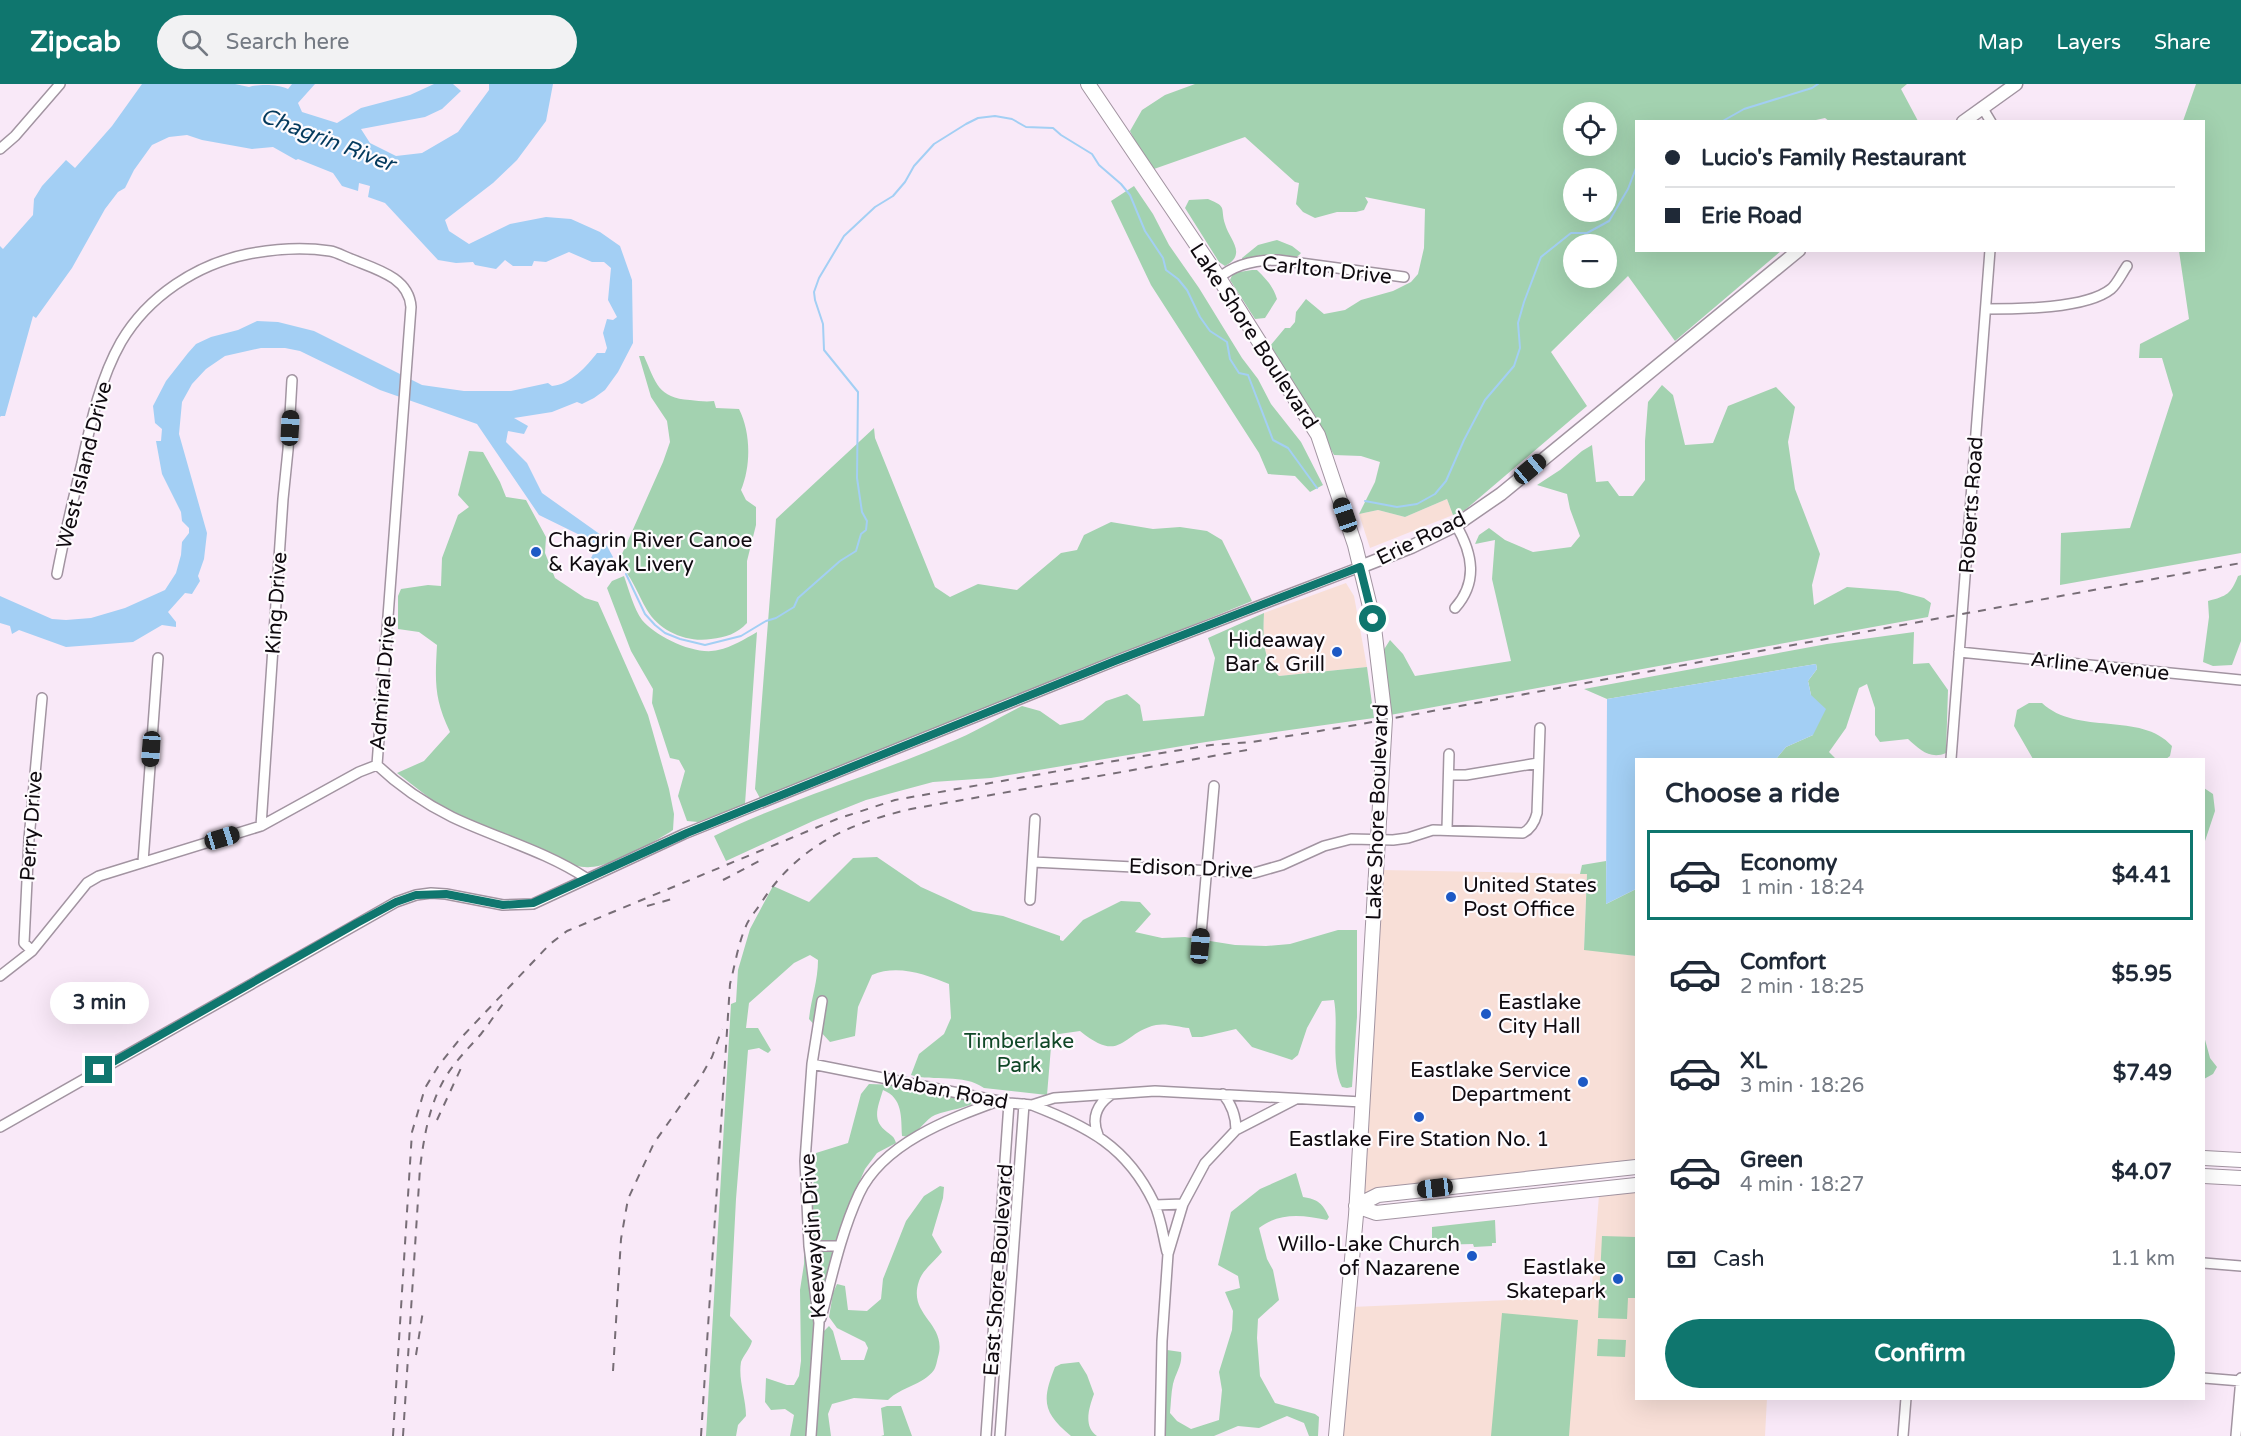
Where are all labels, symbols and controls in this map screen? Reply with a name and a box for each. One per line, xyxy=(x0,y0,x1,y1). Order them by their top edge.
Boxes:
search box xyxy=(157,15,577,69)
text: Zipcab xyxy=(30,25,121,59)
icon: search xyxy=(178,26,211,59)
text: Search here xyxy=(226,29,350,55)
text: Map xyxy=(1978,30,2023,55)
text: Layers xyxy=(2056,30,2121,55)
text: Share xyxy=(2154,30,2211,55)
water label: Chagrin River xyxy=(257,102,401,178)
map controls xyxy=(1563,102,1617,288)
button: locate xyxy=(1563,102,1617,156)
text: Lucio's Family Restaurant xyxy=(1701,145,1966,171)
button: + xyxy=(1563,168,1617,222)
text: Erie Road xyxy=(1701,203,1802,229)
button: − xyxy=(1563,234,1617,288)
street label: Lake Shore Boulevard xyxy=(1184,239,1323,434)
street label: Carlton Drive xyxy=(1261,251,1393,290)
street label: West Island Drive xyxy=(52,379,117,551)
car xyxy=(280,410,300,446)
street label: Roberts Road xyxy=(1954,436,1989,574)
car xyxy=(1510,451,1550,487)
car xyxy=(1331,495,1359,535)
street label: Erie Road xyxy=(1372,506,1470,571)
place label: Chagrin River Canoe & Kayak Livery xyxy=(548,528,752,577)
marker: Chagrin River Canoe & Kayak Livery xyxy=(529,545,543,559)
street label: King Drive xyxy=(260,551,293,655)
route start xyxy=(1359,605,1386,632)
street label: Admiral Drive xyxy=(365,614,402,752)
place label: Hideaway Bar & Grill xyxy=(1225,628,1325,677)
marker: Hideaway Bar & Grill xyxy=(1330,645,1344,659)
street label: Arline Avenue xyxy=(2029,647,2171,686)
street label: Lake Shore Boulevard xyxy=(1361,703,1394,921)
car xyxy=(141,730,161,768)
street label: Perry Drive xyxy=(15,770,48,882)
text: Choose a ride xyxy=(1665,777,1840,810)
car xyxy=(202,824,242,852)
icon: car xyxy=(1668,848,1722,902)
text: Economy xyxy=(1740,850,1837,876)
street label: Edison Drive xyxy=(1128,854,1254,883)
text: $4.41 xyxy=(2112,862,2172,888)
place label: United States Post Office xyxy=(1463,873,1597,922)
text: 1 min · 18:24 xyxy=(1740,876,1864,900)
marker: United States Post Office xyxy=(1444,890,1458,904)
car xyxy=(1189,927,1211,965)
icon: car xyxy=(1668,947,1722,1001)
text: Comfort xyxy=(1740,949,1826,975)
text: $5.95 xyxy=(2111,961,2172,987)
text: 2 min · 18:25 xyxy=(1740,975,1864,999)
callout: 3 min xyxy=(50,983,148,1025)
place label: Eastlake City Hall xyxy=(1498,990,1581,1039)
text: 3 min xyxy=(73,991,126,1015)
marker: Eastlake City Hall xyxy=(1479,1007,1493,1021)
park label: Timberlake Park xyxy=(964,1029,1074,1078)
icon: car xyxy=(1668,1046,1722,1100)
text: XL xyxy=(1740,1048,1767,1074)
route end xyxy=(85,1056,112,1083)
place label: Eastlake Service Department xyxy=(1410,1058,1571,1107)
text: $7.49 xyxy=(2113,1060,2172,1086)
street label: Waban Road xyxy=(880,1066,1010,1115)
text: 3 min · 18:26 xyxy=(1740,1074,1864,1098)
marker: Eastlake Service Department xyxy=(1576,1075,1590,1089)
marker: Eastlake Fire Station No. 1 xyxy=(1412,1110,1426,1124)
place label: Eastlake Fire Station No. 1 xyxy=(1288,1127,1550,1152)
icon: car xyxy=(1668,1145,1722,1199)
text: Green xyxy=(1740,1147,1803,1173)
street label: Keewaydin Drive xyxy=(795,1152,832,1319)
text: $4.07 xyxy=(2111,1159,2172,1185)
street label: East Shore Boulevard xyxy=(979,1163,1018,1377)
text: 4 min · 18:27 xyxy=(1740,1173,1864,1197)
car xyxy=(1416,1177,1454,1199)
place label: Willo-Lake Church of Nazarene xyxy=(1278,1232,1460,1281)
icon: cash xyxy=(1665,1243,1698,1276)
text: Cash xyxy=(1713,1246,1765,1272)
text: 1.1 km xyxy=(2110,1247,2175,1271)
marker: Willo-Lake Church of Nazarene xyxy=(1465,1249,1479,1263)
place label: Eastlake Skatepark xyxy=(1506,1255,1606,1304)
marker: Eastlake Skatepark xyxy=(1611,1272,1625,1286)
button: Confirm xyxy=(1665,1319,2175,1388)

